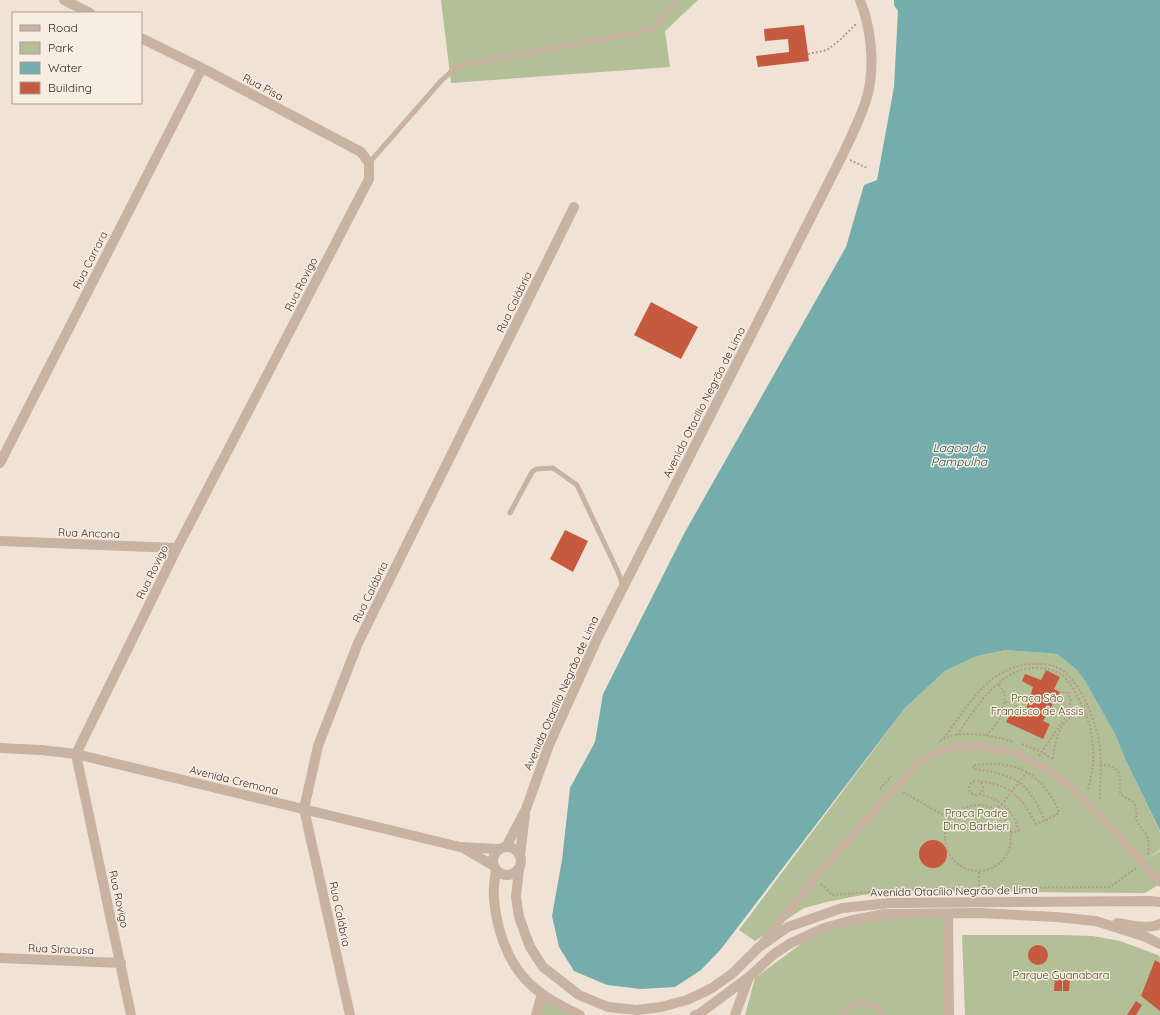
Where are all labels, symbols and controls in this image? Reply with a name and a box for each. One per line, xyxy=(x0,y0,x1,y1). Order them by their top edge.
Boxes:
legend xyxy=(12,12,142,104)
text: Road xyxy=(48,20,78,35)
text: Park xyxy=(48,40,73,55)
text: Water xyxy=(48,60,83,75)
street label: Rua Pisa xyxy=(240,70,286,104)
text: Building xyxy=(48,80,92,95)
street label: Rua Carrara xyxy=(70,229,110,291)
street label: Rua Rovigo xyxy=(281,254,321,313)
street label: Rua Calábria xyxy=(493,269,535,335)
street label: Avenida Otacílio Negrão de Lima xyxy=(660,324,748,480)
water label: Lagoa da Pampulha xyxy=(931,440,988,469)
street label: Rua Ancona xyxy=(58,525,120,541)
street label: Rua Rovigo xyxy=(133,542,171,601)
street label: Rua Calábria xyxy=(349,559,391,625)
street label: Avenida Otacílio Negrão de Lima xyxy=(521,614,601,772)
park label: Praça São Francisco de Assis xyxy=(991,691,1083,718)
street label: Avenida Cremona xyxy=(188,762,280,798)
park label: Praça Padre Dino Barbieri xyxy=(943,806,1009,833)
street label: Rua Rovigo xyxy=(106,869,132,929)
street label: Rua Calábria xyxy=(326,880,354,948)
street label: Avenida Otacílio Negrão de Lima xyxy=(870,883,1038,899)
street label: Rua Siracusa xyxy=(28,941,94,957)
park label: Parque Guanabara xyxy=(1013,968,1110,982)

